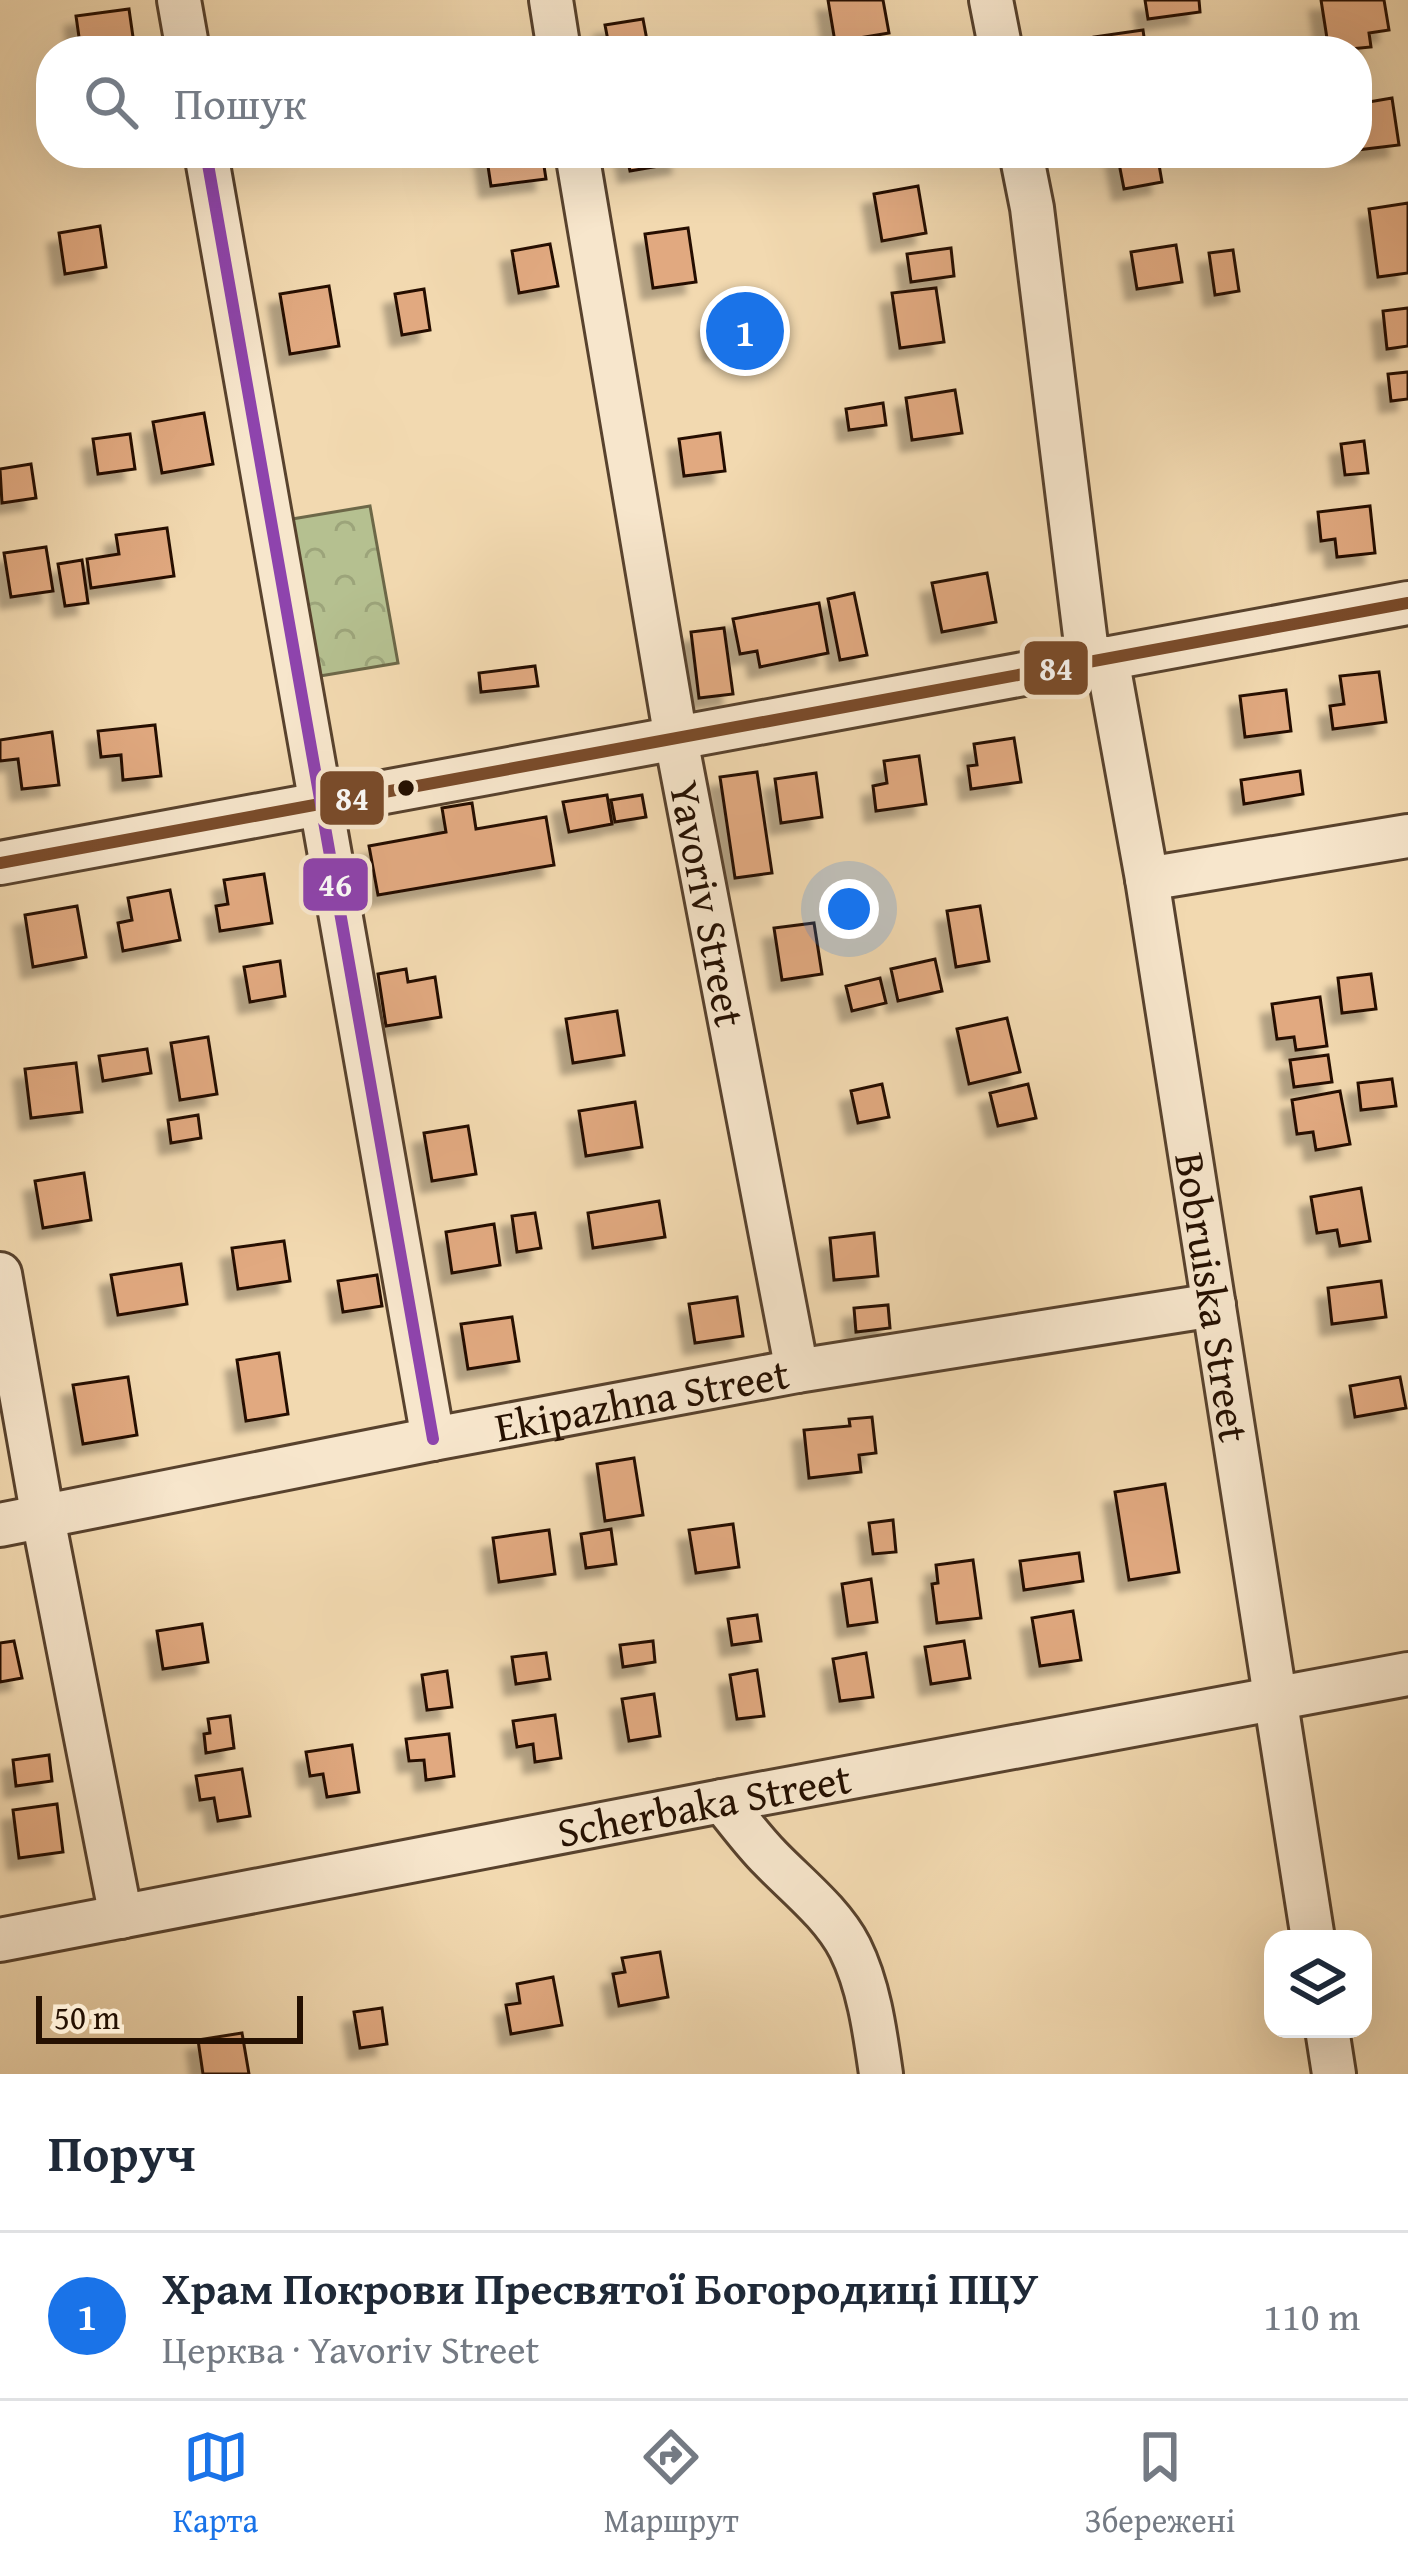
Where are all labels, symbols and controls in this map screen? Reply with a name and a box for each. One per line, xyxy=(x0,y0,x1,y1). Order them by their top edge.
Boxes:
search box xyxy=(36,36,1372,168)
icon: search xyxy=(78,69,144,135)
text: Пошук xyxy=(174,70,307,135)
pin: 1 xyxy=(706,286,784,376)
line badge: 84 xyxy=(1022,639,1090,697)
text: 84 xyxy=(1039,644,1073,692)
line badge: 84 xyxy=(318,769,386,827)
text: 84 xyxy=(335,774,369,822)
street label: Yavoriv Street xyxy=(655,776,761,1032)
unlabelled marker xyxy=(395,777,417,799)
line badge: 46 xyxy=(301,856,370,913)
text: 46 xyxy=(318,860,352,908)
your location xyxy=(819,879,879,939)
street label: Bobruiska Street xyxy=(1160,1148,1266,1446)
street label: Ekipazhna Street xyxy=(490,1342,794,1457)
street label: Scherbaka Street xyxy=(552,1747,856,1862)
map controls xyxy=(1264,1930,1372,2038)
button: layers xyxy=(1264,1930,1372,2038)
scale bar xyxy=(36,1990,303,2043)
text: 50 m xyxy=(54,1993,120,2041)
text: Поруч xyxy=(48,2115,195,2190)
text: Храм Покрови Пресвятої Богородиці ПЦУ xyxy=(162,2255,1038,2320)
text: 1 xyxy=(77,2287,97,2344)
text: 110 m xyxy=(1263,2287,1360,2344)
text: Церква · Yavoriv Street xyxy=(162,2320,539,2377)
tab: Карта xyxy=(173,2424,258,2544)
tab: Маршрут xyxy=(604,2424,739,2544)
tab: Збережені xyxy=(1084,2424,1235,2544)

